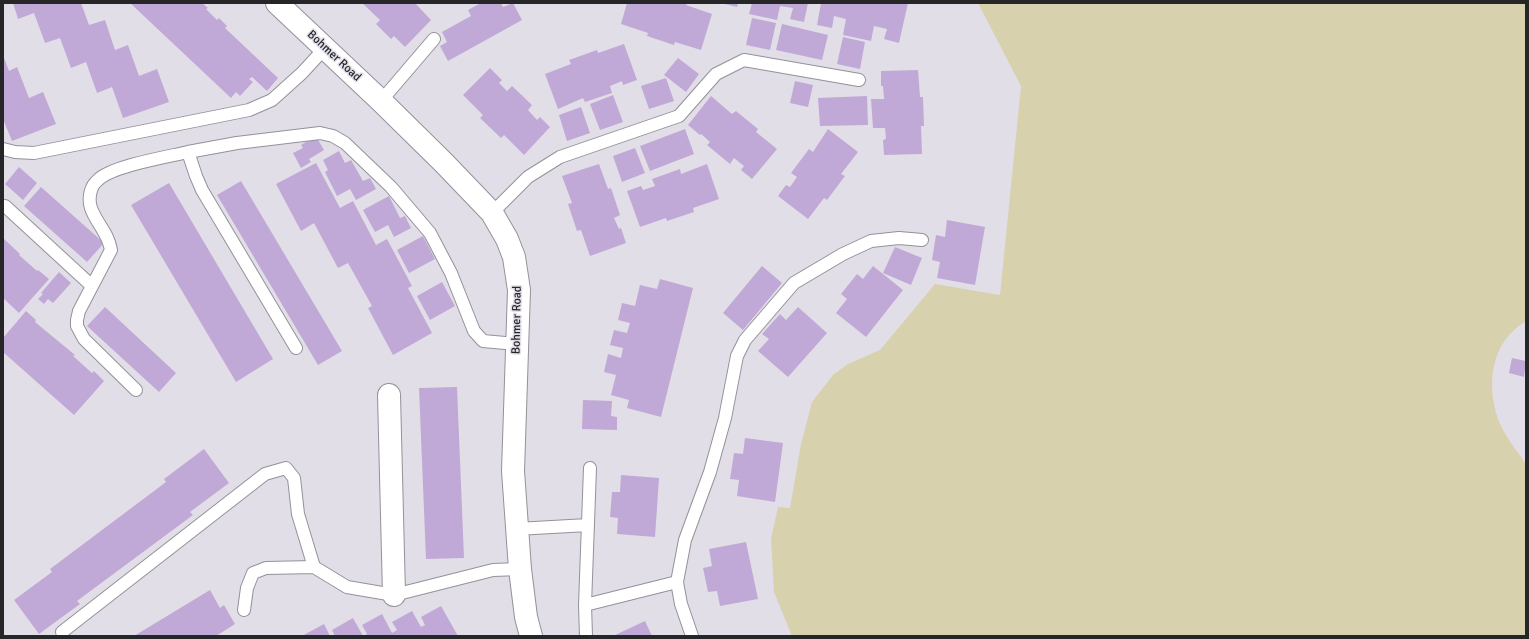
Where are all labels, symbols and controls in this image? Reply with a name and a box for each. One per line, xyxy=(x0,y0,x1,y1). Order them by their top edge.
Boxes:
street label: Bohmer Road xyxy=(304,27,364,85)
street label: Bohmer Road xyxy=(509,286,525,354)

